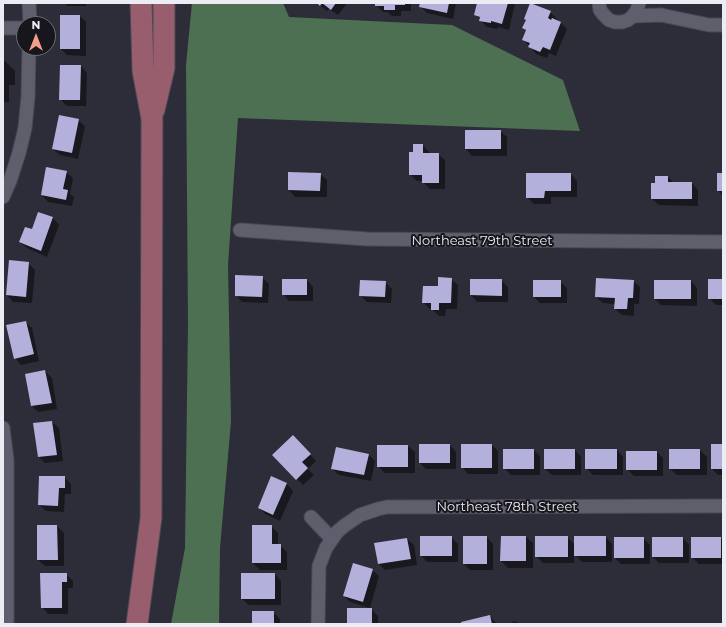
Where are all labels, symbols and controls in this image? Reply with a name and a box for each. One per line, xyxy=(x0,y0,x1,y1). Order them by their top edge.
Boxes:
north arrow xyxy=(16,16,56,56)
text: N xyxy=(32,18,40,32)
street label: Northeast 79th Street xyxy=(411,233,553,249)
street label: Northeast 78th Street xyxy=(436,499,578,515)

